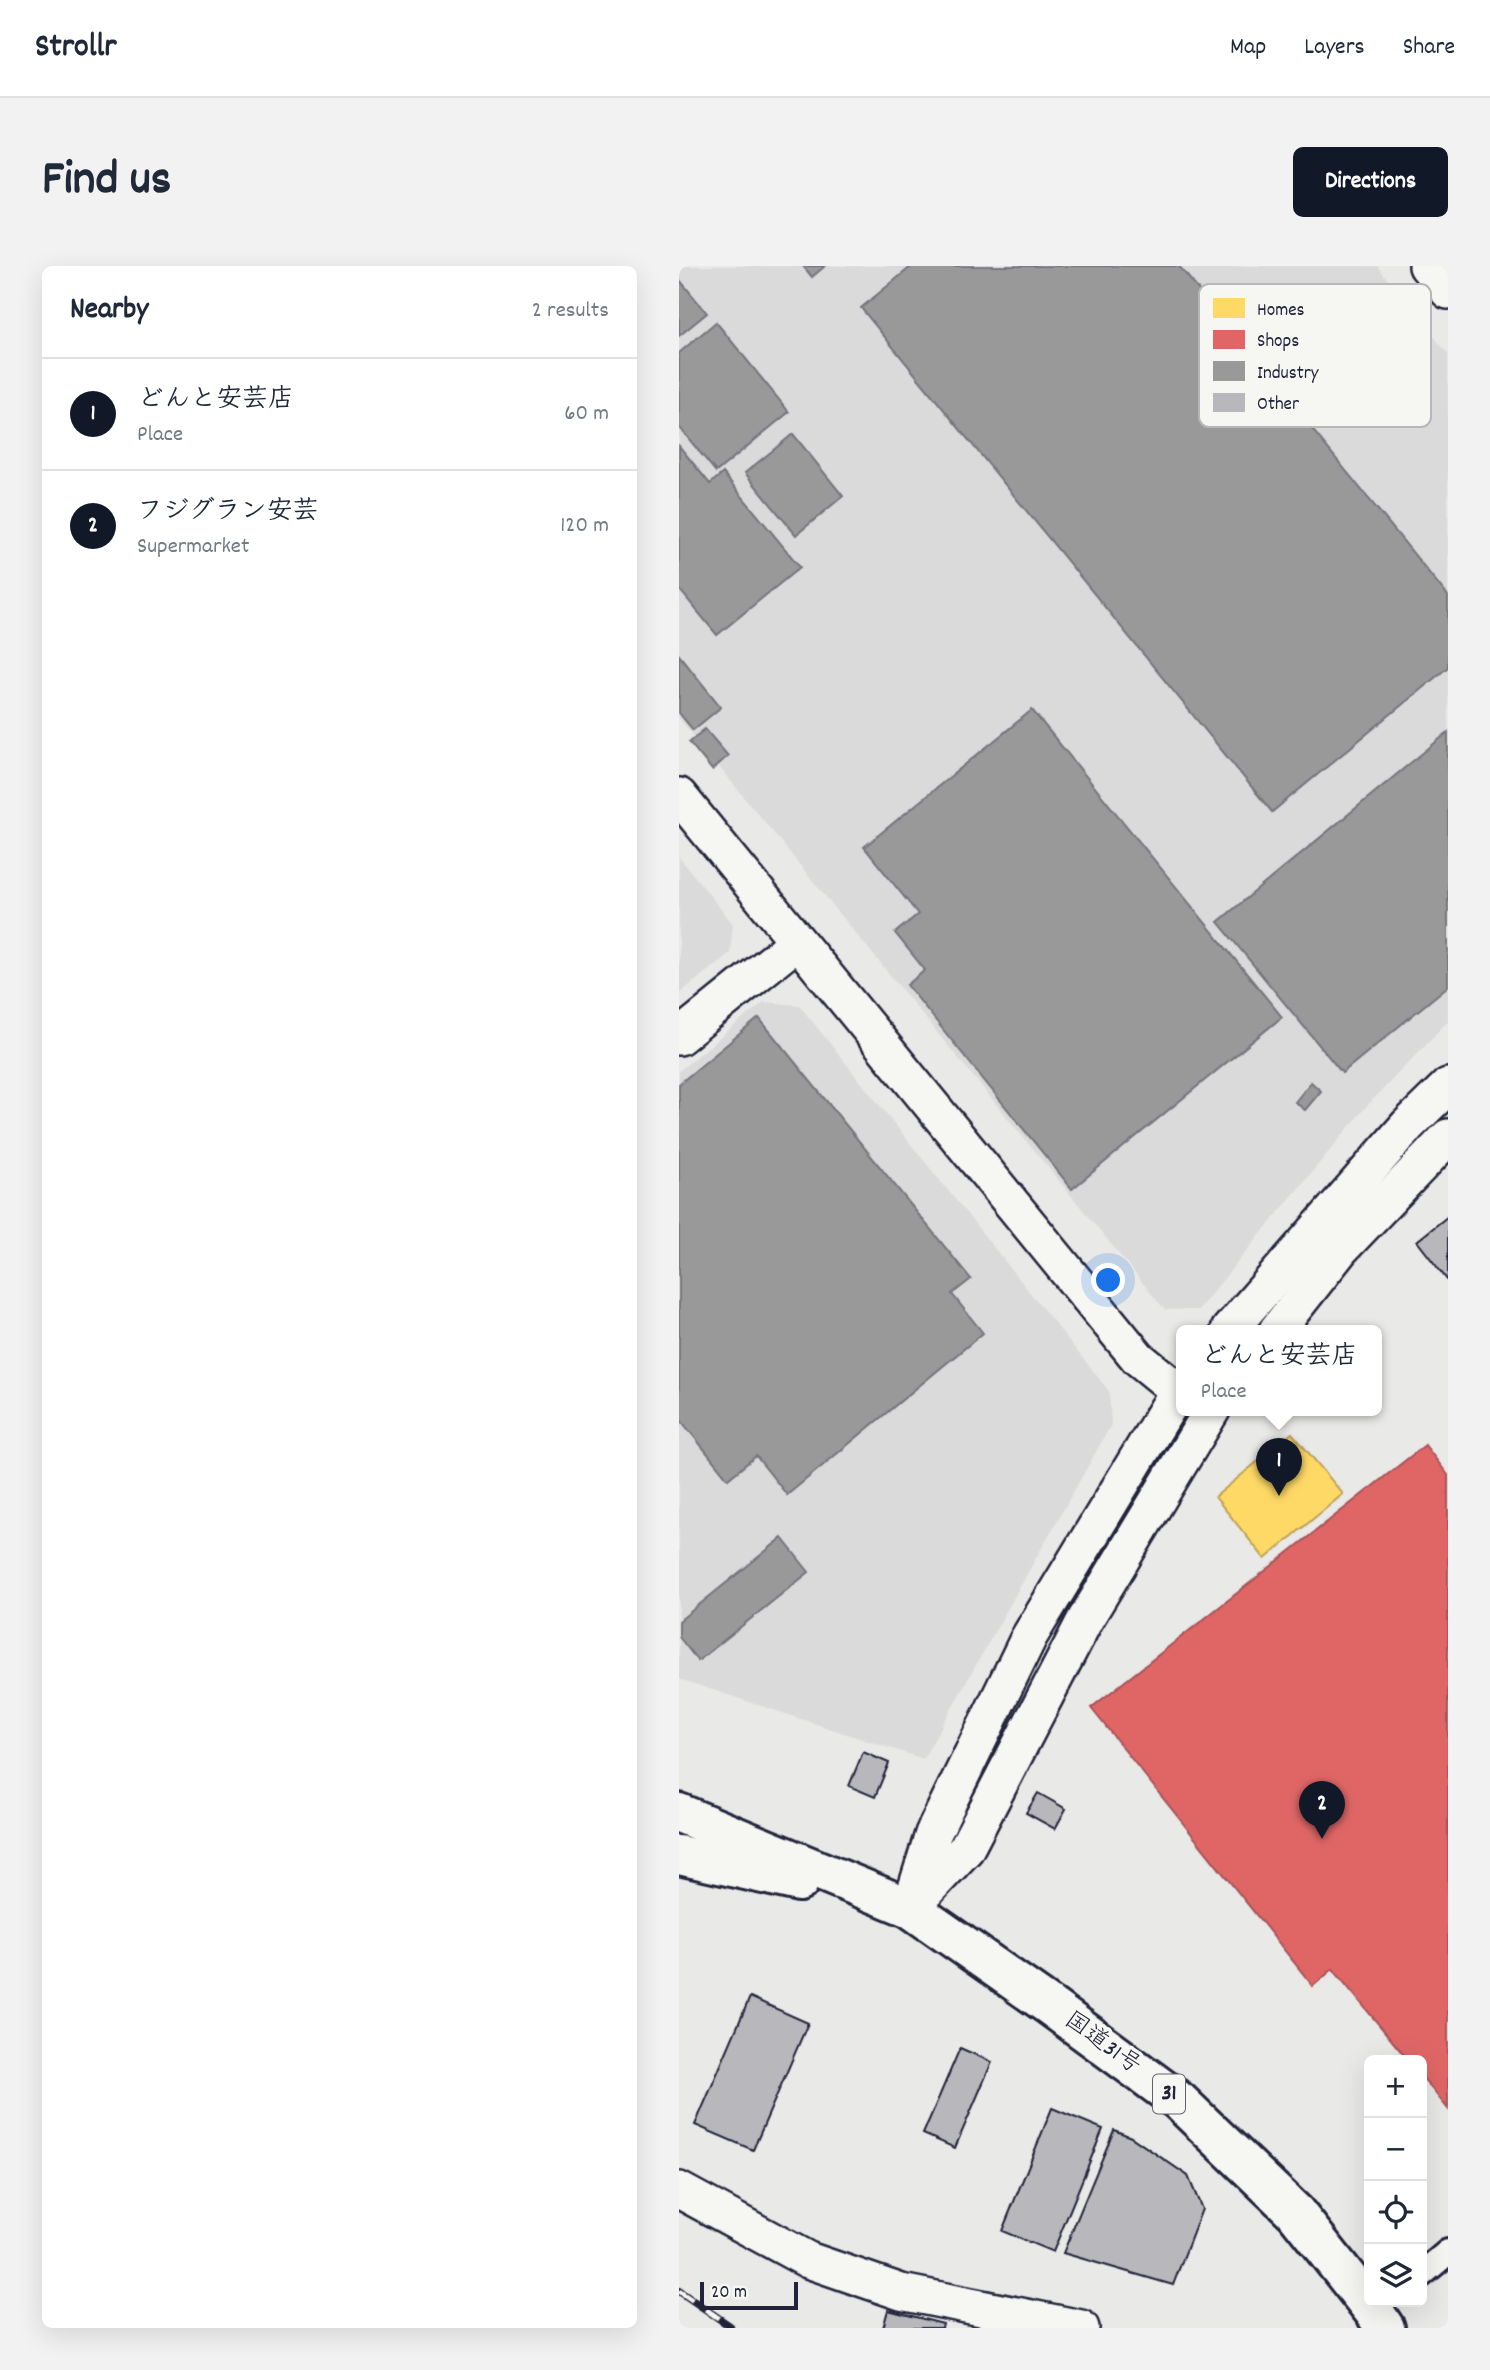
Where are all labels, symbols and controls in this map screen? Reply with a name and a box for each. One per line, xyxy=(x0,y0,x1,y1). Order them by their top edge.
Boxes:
text: Strollr xyxy=(35,25,117,72)
text: Map xyxy=(1230,31,1266,65)
text: Layers xyxy=(1304,31,1365,65)
text: Share xyxy=(1403,31,1455,65)
text: Find us xyxy=(42,147,171,217)
button: Directions xyxy=(1293,147,1448,217)
legend xyxy=(1199,284,1431,427)
text: Nearby xyxy=(70,290,148,333)
text: 2 results xyxy=(532,295,609,328)
text: Homes xyxy=(1257,298,1305,325)
text: Shops xyxy=(1257,329,1299,356)
text: Industry xyxy=(1257,361,1319,388)
text: どんと安芸店 xyxy=(137,382,294,419)
text: Other xyxy=(1257,392,1299,419)
text: 1 xyxy=(90,398,96,431)
text: 60 m xyxy=(564,398,609,431)
text: Place xyxy=(137,419,183,452)
text: フジグラン安芸 xyxy=(137,494,318,531)
text: 2 xyxy=(88,510,98,543)
text: 120 m xyxy=(560,510,609,543)
text: Supermarket xyxy=(137,531,249,564)
your location xyxy=(1091,1263,1125,1297)
popup xyxy=(1176,1325,1382,1416)
text: どんと安芸店 xyxy=(1200,1339,1358,1376)
text: Place xyxy=(1200,1376,1247,1409)
pin: 1 xyxy=(1256,1438,1302,1496)
pin: 2 xyxy=(1299,1781,1345,1839)
street label: 国道31号 xyxy=(1056,2004,1148,2084)
map controls xyxy=(1364,2055,1427,2307)
button: + xyxy=(1364,2055,1427,2118)
road number: 31 xyxy=(1153,2075,1185,2114)
button: − xyxy=(1364,2118,1427,2181)
button: locate xyxy=(1364,2181,1427,2244)
button: layers xyxy=(1364,2244,1427,2307)
scale bar xyxy=(700,2279,798,2311)
text: 20 m xyxy=(711,2280,747,2307)

